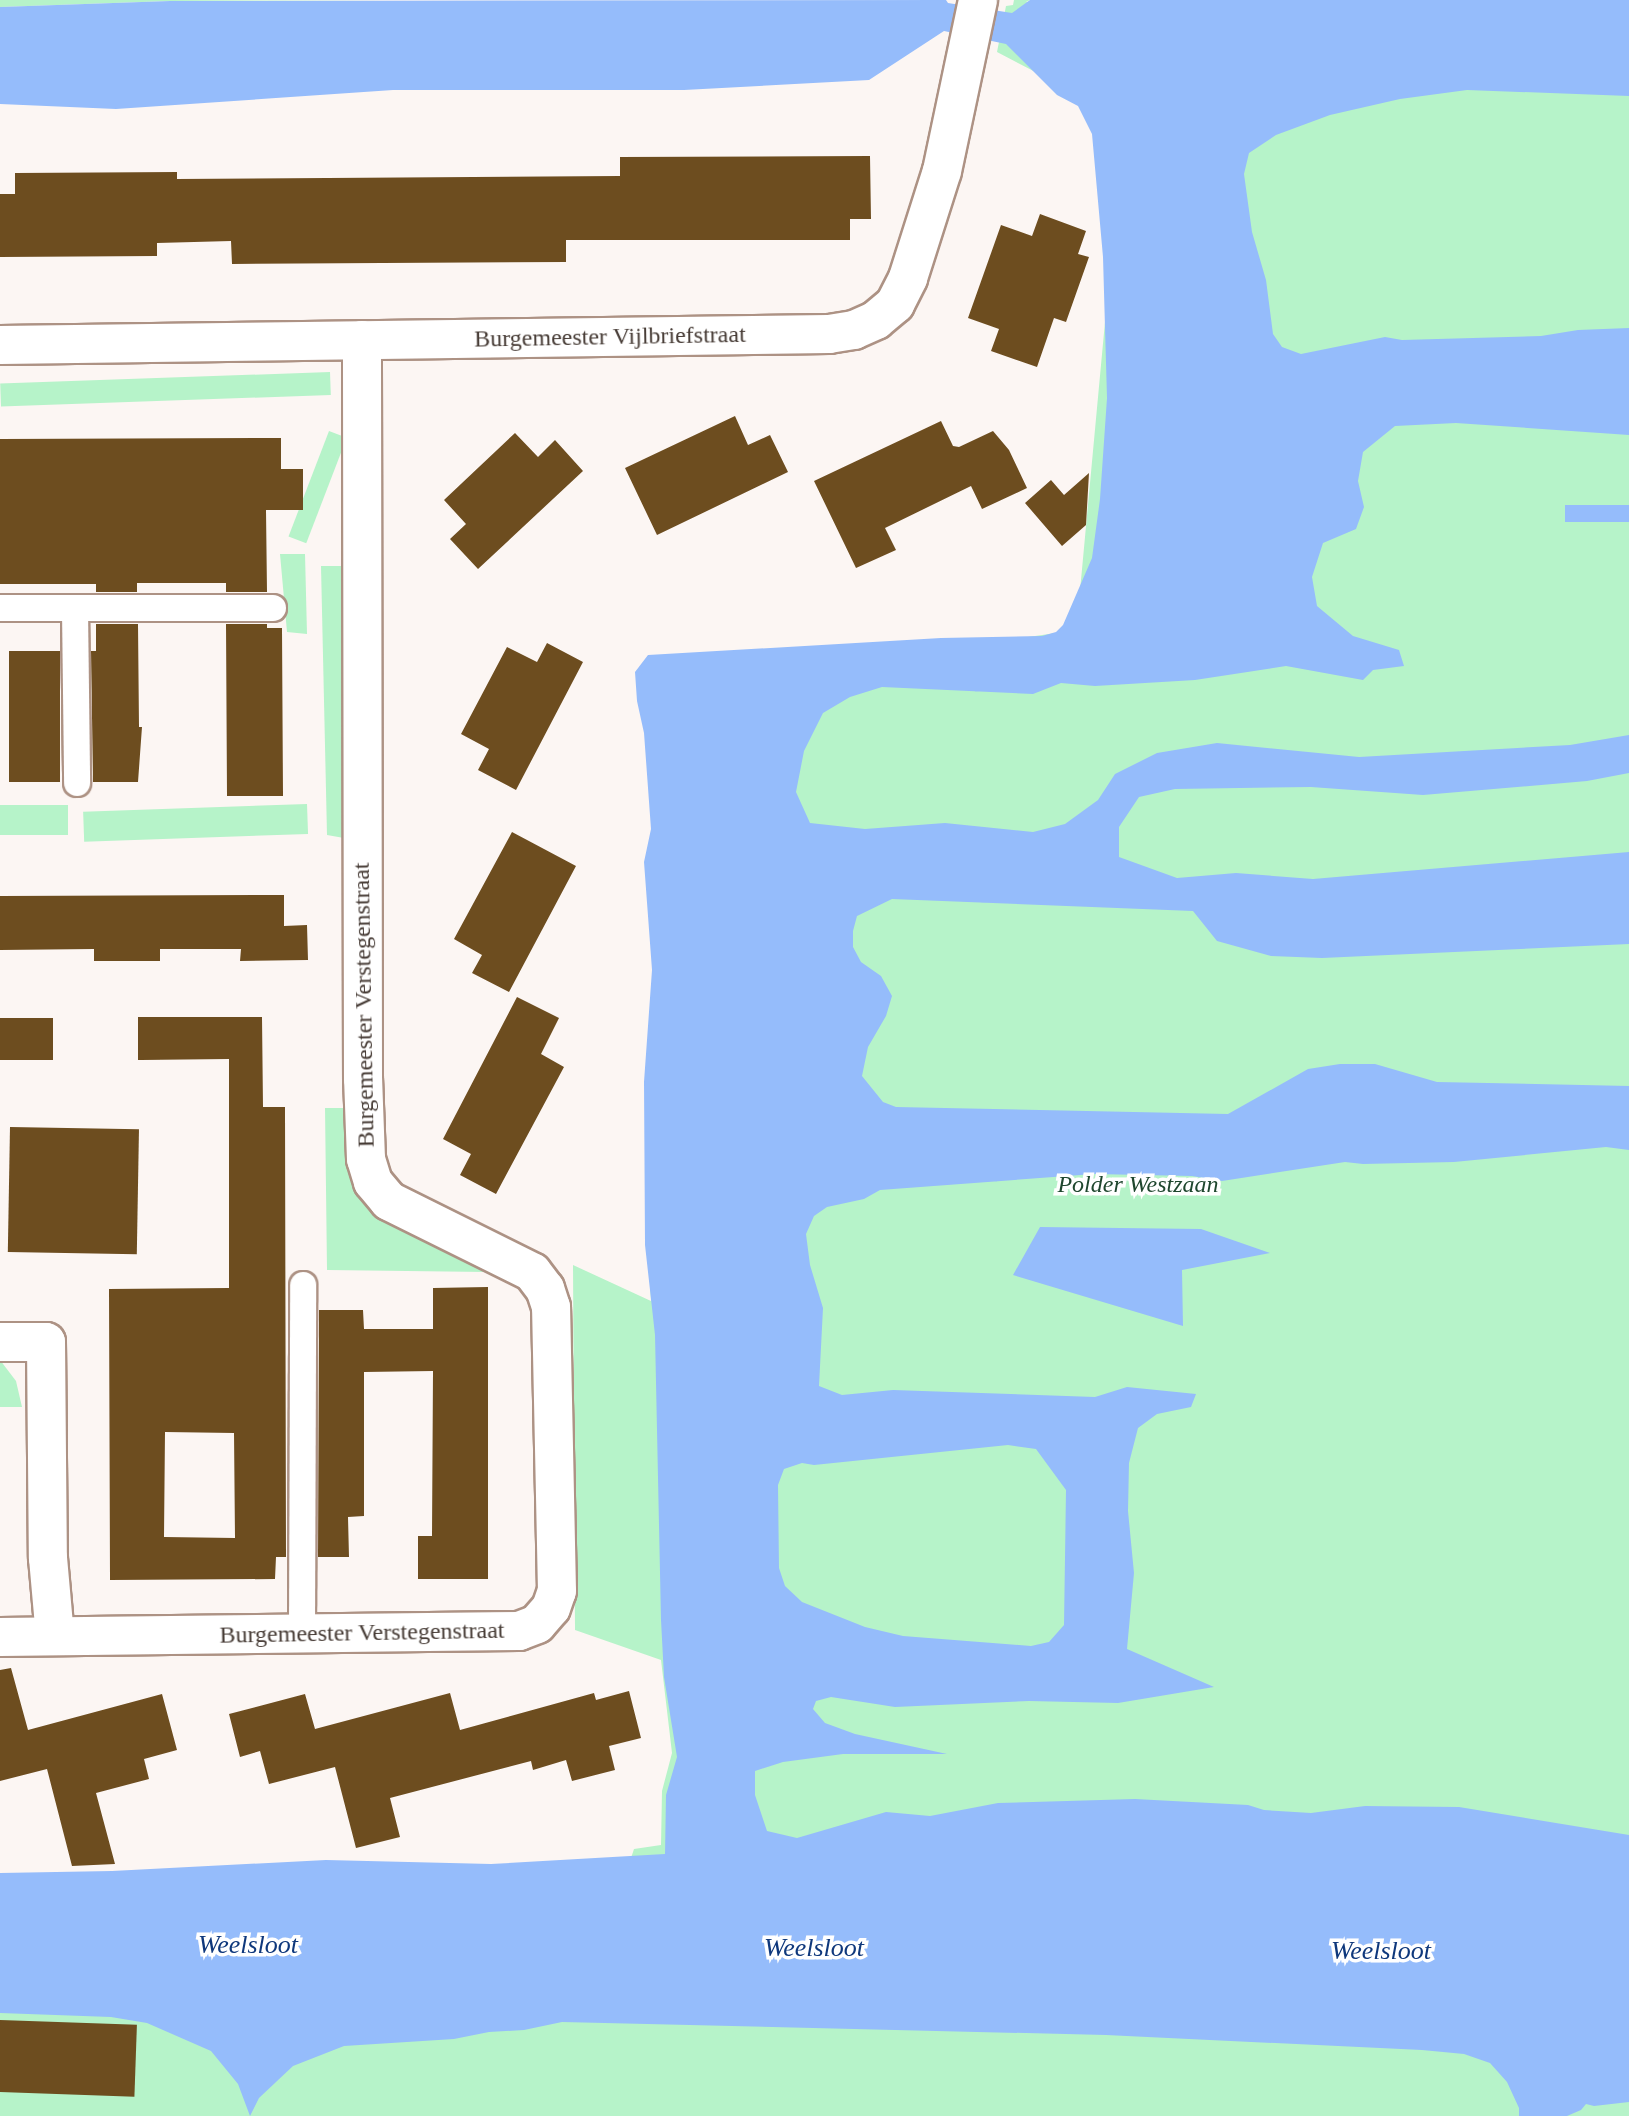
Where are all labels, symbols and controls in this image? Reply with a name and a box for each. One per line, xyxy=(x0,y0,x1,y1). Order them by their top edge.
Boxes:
street label: Burgemeester Vijlbriefstraat xyxy=(474,320,746,354)
street label: Burgemeester Verstegenstraat xyxy=(347,862,381,1148)
park label: Polder Westzaan xyxy=(1057,1171,1219,1199)
street label: Burgemeester Verstegenstraat xyxy=(219,1616,505,1650)
water label: Weelsloot xyxy=(198,1929,298,1961)
water label: Weelsloot xyxy=(764,1932,864,1964)
water label: Weelsloot xyxy=(1331,1935,1431,1967)

